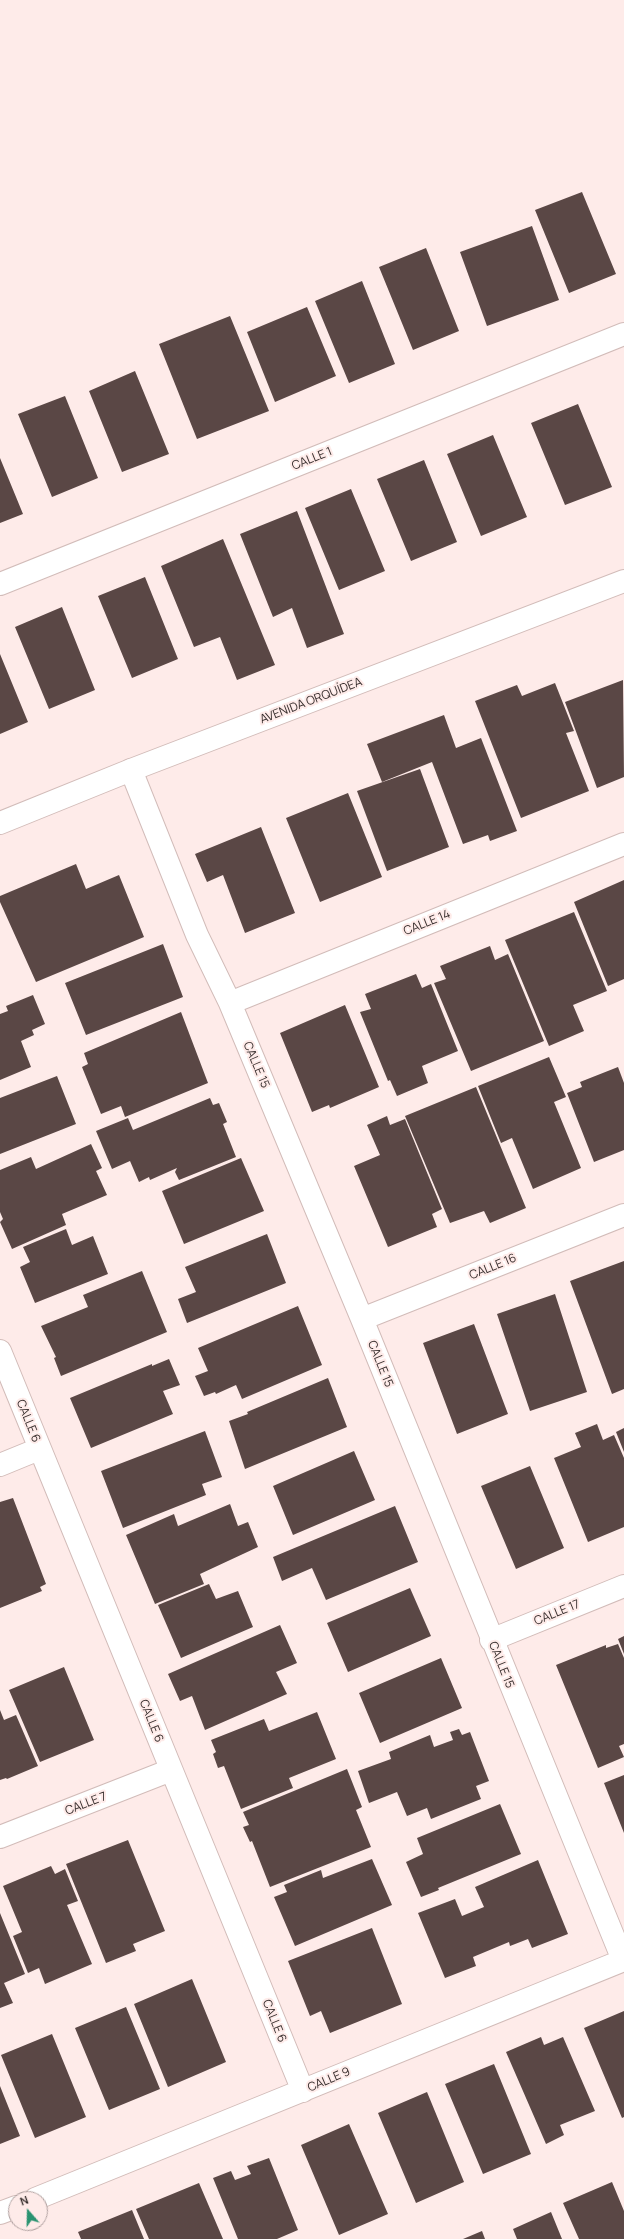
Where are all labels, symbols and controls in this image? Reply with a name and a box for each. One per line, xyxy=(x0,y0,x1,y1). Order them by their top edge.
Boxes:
street label: CALLE 1 xyxy=(290,444,334,474)
street label: AVENIDA ORQUÍDEA xyxy=(258,675,364,727)
street label: CALLE 14 xyxy=(401,907,453,939)
street label: CALLE 15 xyxy=(240,1040,272,1090)
street label: CALLE 16 xyxy=(467,1251,519,1283)
street label: CALLE 15 xyxy=(364,1339,396,1389)
street label: CALLE 6 xyxy=(13,1397,43,1445)
street label: CALLE 17 xyxy=(532,1597,582,1629)
street label: CALLE 15 xyxy=(485,1640,517,1690)
street label: CALLE 6 xyxy=(136,1697,166,1745)
street label: CALLE 7 xyxy=(63,1789,109,1819)
street label: CALLE 6 xyxy=(259,1997,289,2045)
street label: CALLE 9 xyxy=(306,2065,352,2095)
north arrow xyxy=(8,2191,48,2231)
text: N xyxy=(18,2192,30,2209)

